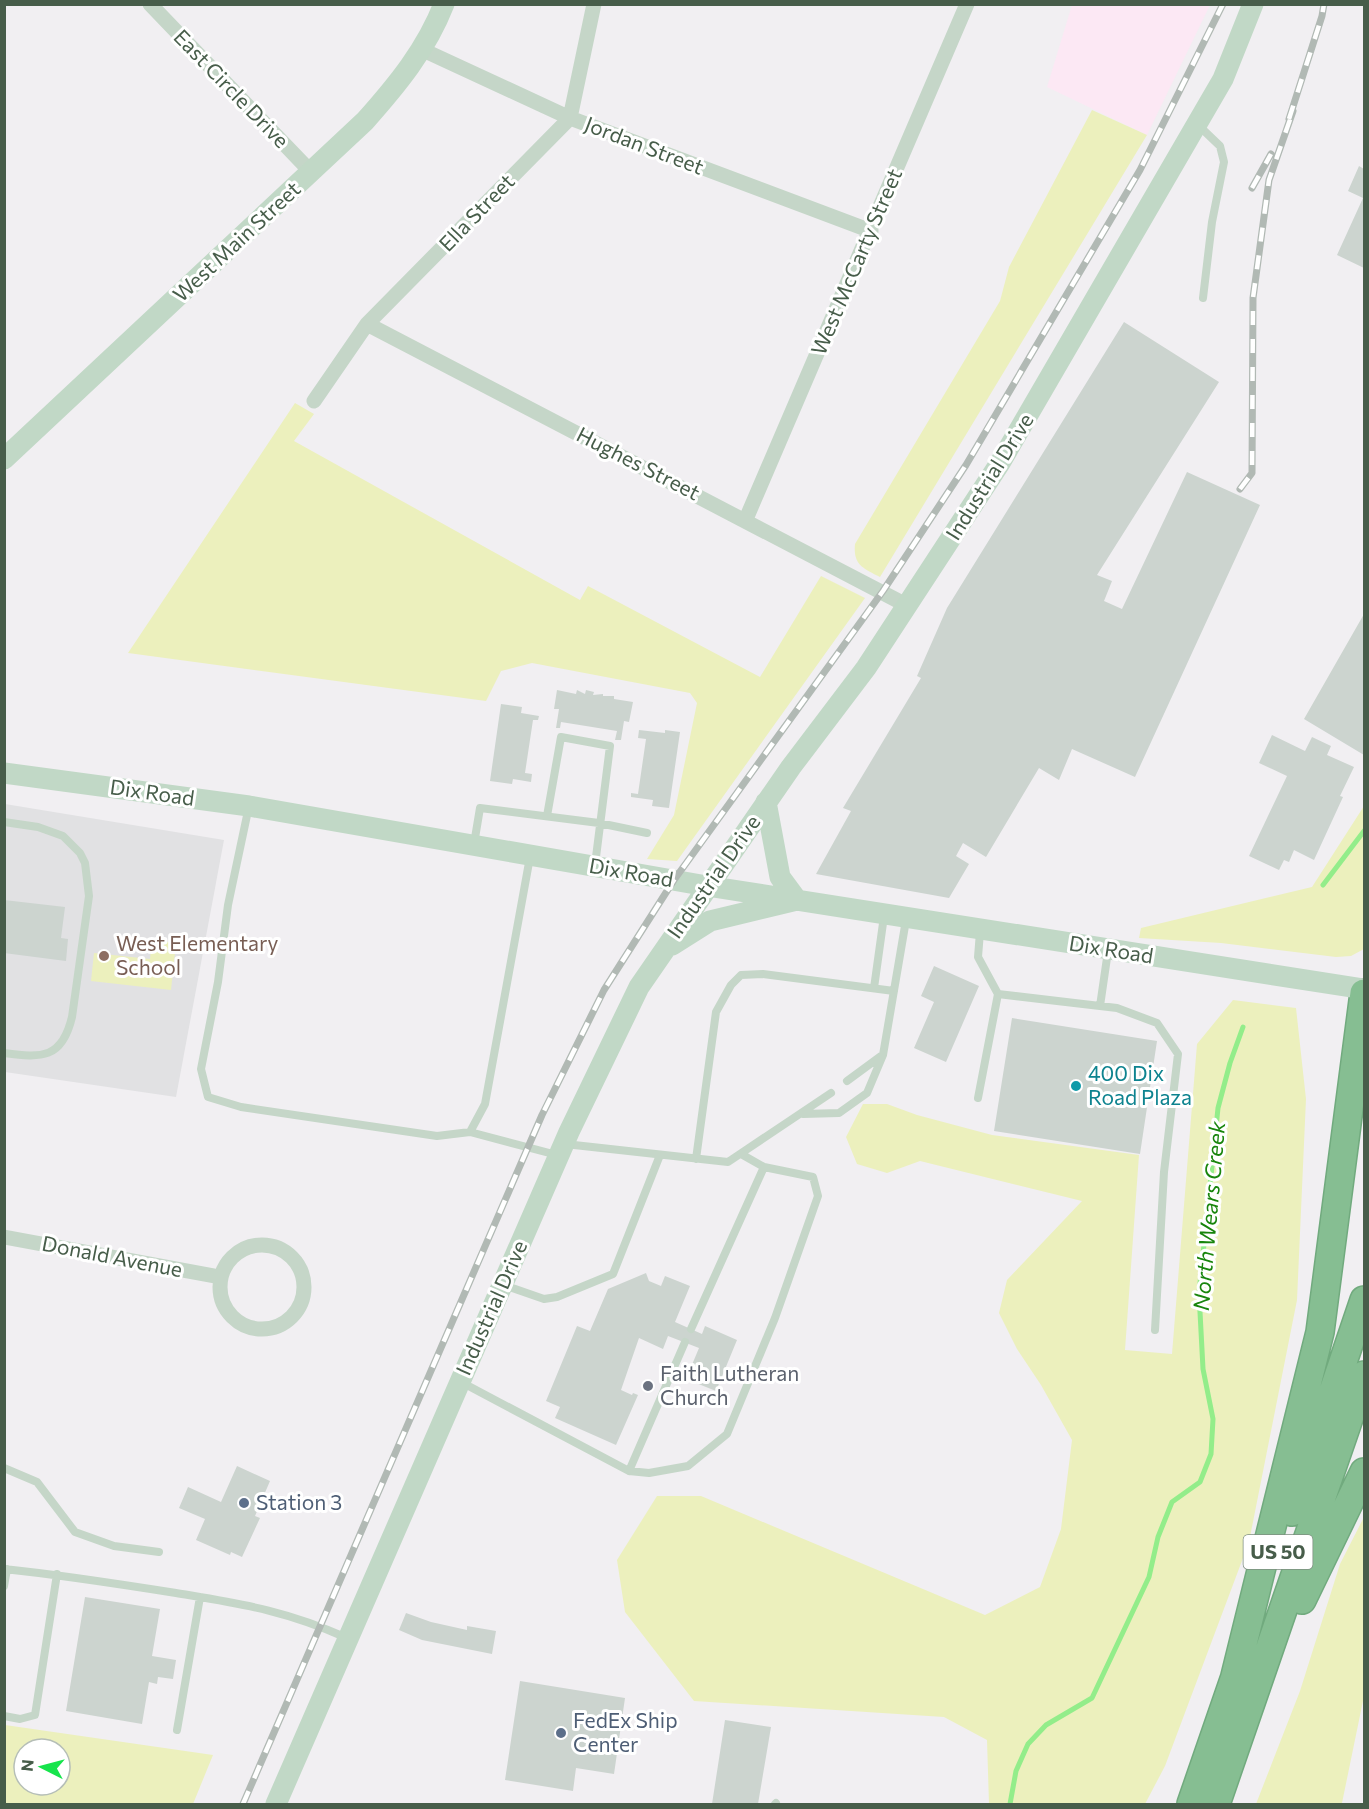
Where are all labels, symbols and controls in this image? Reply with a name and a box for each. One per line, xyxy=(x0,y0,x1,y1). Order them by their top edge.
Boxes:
street label: East Circle Drive xyxy=(169,24,295,152)
street label: Jordan Street xyxy=(582,110,707,179)
street label: West McCarty Street xyxy=(805,164,906,358)
street label: Ella Street xyxy=(433,168,519,256)
street label: West Main Street xyxy=(167,176,305,306)
street label: Industrial Drive xyxy=(940,408,1038,544)
street label: Hughes Street xyxy=(573,421,704,504)
street label: Dix Road xyxy=(108,773,196,810)
street label: Industrial Drive xyxy=(661,810,765,943)
street label: Dix Road xyxy=(587,852,675,891)
place label: West Elementary School xyxy=(116,930,278,979)
street label: Dix Road xyxy=(1067,930,1155,968)
marker: West Elementary School xyxy=(97,949,111,963)
place label: 400 Dix Road Plaza xyxy=(1088,1060,1192,1109)
marker: 400 Dix Road Plaza xyxy=(1069,1079,1083,1093)
water label: North Wears Creek xyxy=(1187,1119,1230,1312)
street label: Donald Avenue xyxy=(40,1230,185,1281)
street label: Industrial Drive xyxy=(450,1236,531,1379)
place label: Faith Lutheran Church xyxy=(660,1360,799,1409)
marker: Faith Lutheran Church xyxy=(641,1379,655,1393)
place label: Station 3 xyxy=(256,1489,342,1514)
marker: Station 3 xyxy=(237,1496,251,1510)
road number: US 50 xyxy=(1244,1535,1312,1569)
place label: FedEx Ship Center xyxy=(573,1707,678,1756)
marker: FedEx Ship Center xyxy=(554,1726,568,1740)
north arrow xyxy=(12,1737,72,1797)
text: N xyxy=(17,1758,37,1772)

